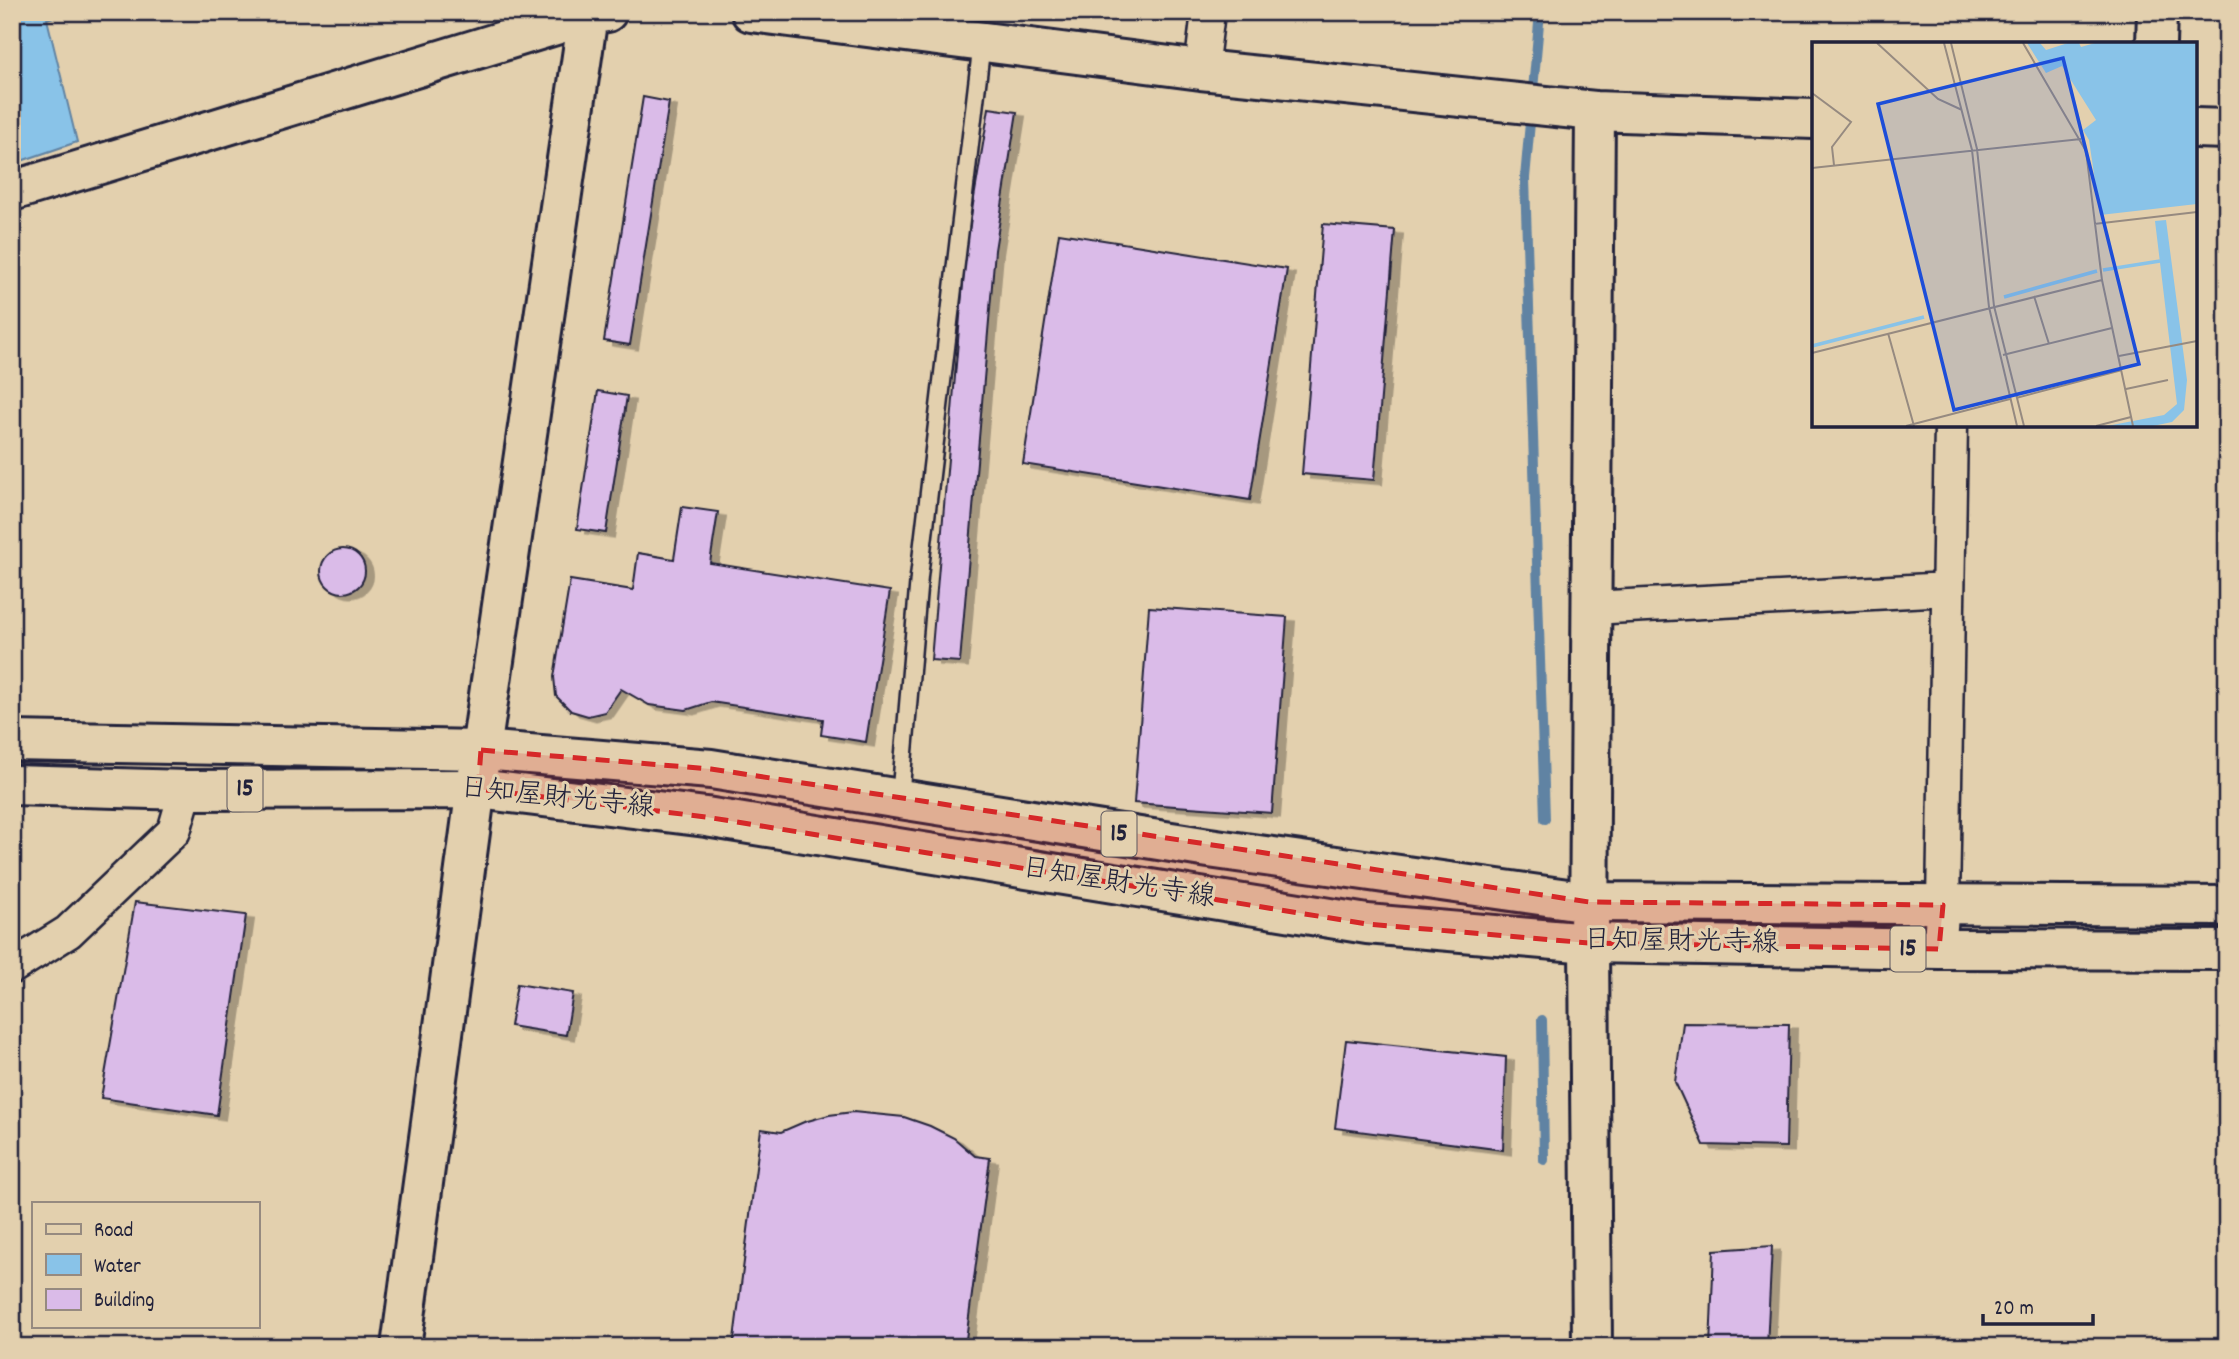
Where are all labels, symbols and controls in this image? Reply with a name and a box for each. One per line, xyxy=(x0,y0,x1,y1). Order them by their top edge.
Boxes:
inset map xyxy=(1812,42,2197,427)
road number: 15 xyxy=(228,766,262,811)
street label: 日知屋財光寺線 xyxy=(457,770,657,830)
road number: 15 xyxy=(1102,812,1136,856)
street label: 日知屋財光寺線 xyxy=(1018,850,1218,920)
street label: 日知屋財光寺線 xyxy=(1583,922,1779,966)
road number: 15 xyxy=(1890,926,1926,972)
legend xyxy=(32,1202,259,1328)
text: Road xyxy=(94,1217,133,1247)
text: Water xyxy=(94,1253,141,1283)
scale bar xyxy=(1983,1282,2094,1326)
text: Building xyxy=(94,1287,154,1317)
text: 20 m xyxy=(1994,1295,2034,1325)

